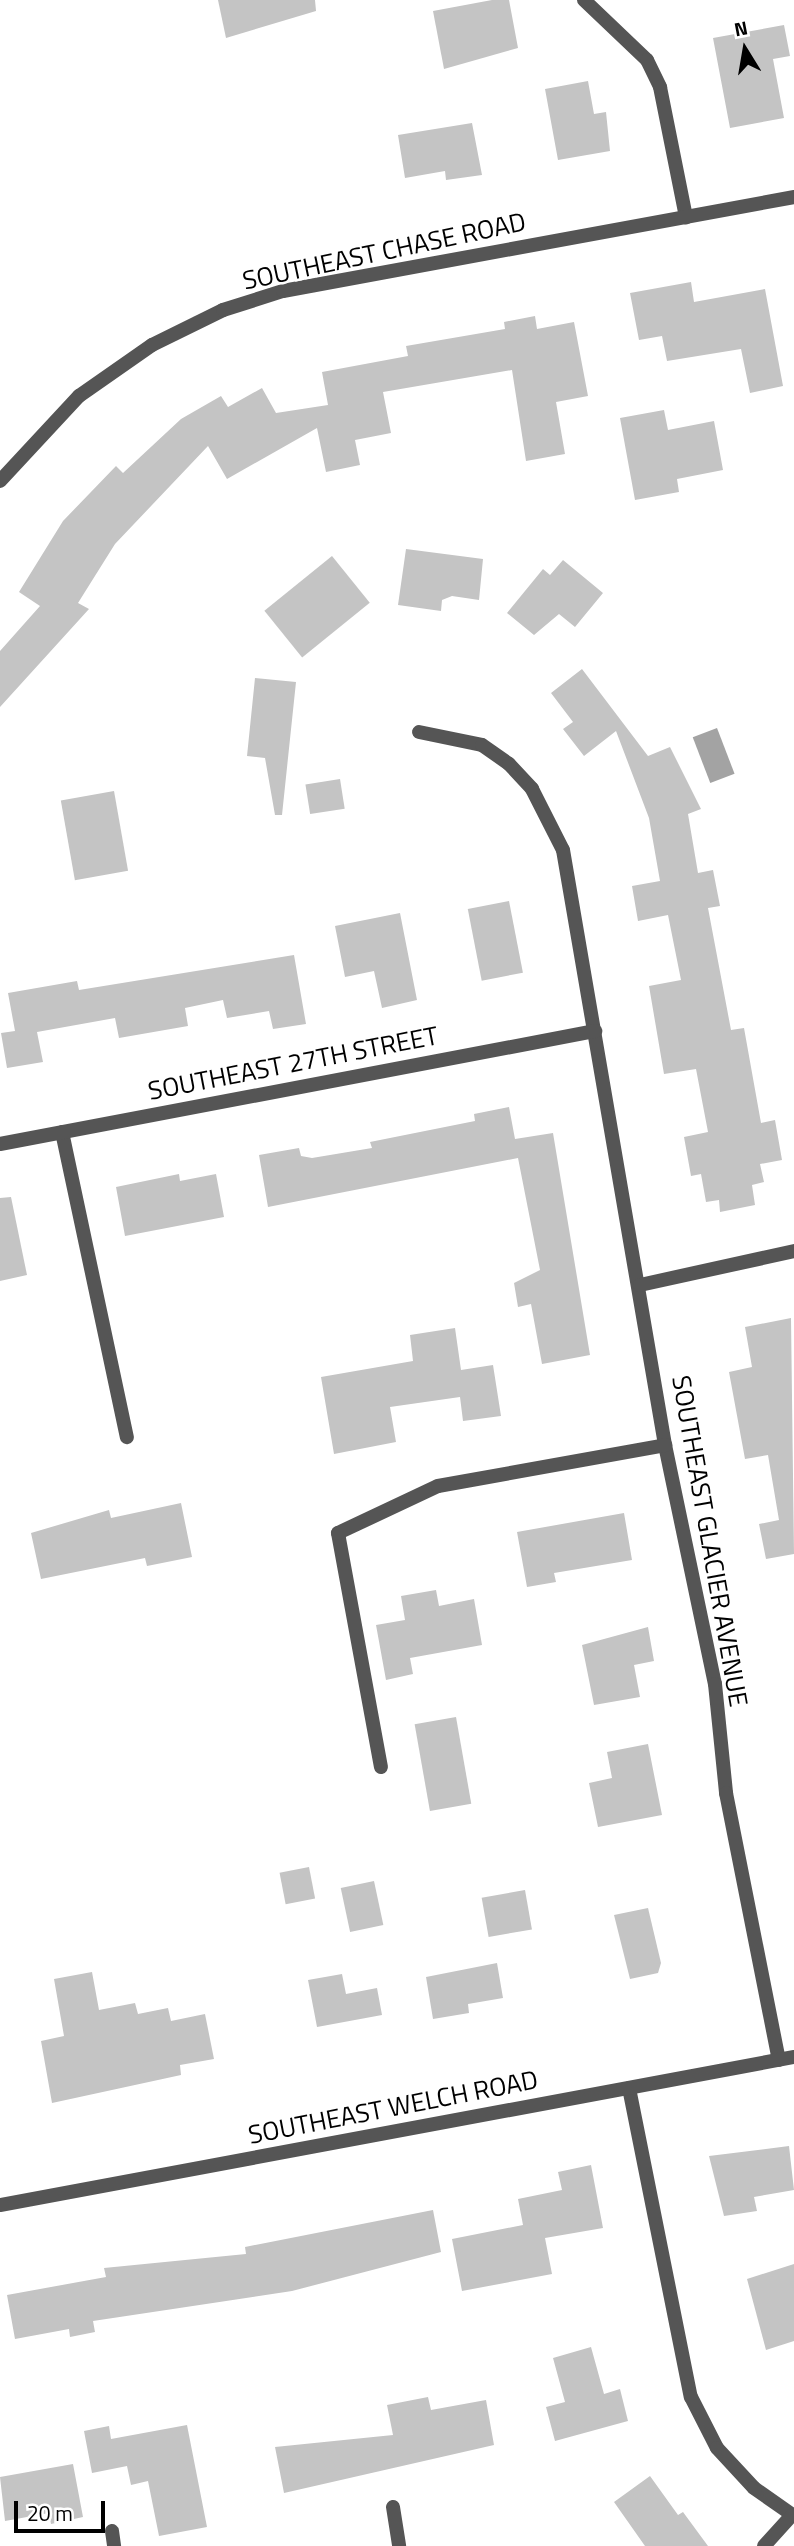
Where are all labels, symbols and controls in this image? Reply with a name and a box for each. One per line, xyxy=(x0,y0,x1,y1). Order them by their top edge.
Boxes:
text: N xyxy=(732,12,750,43)
north arrow xyxy=(710,14,780,84)
street label: SOUTHEAST CHASE ROAD xyxy=(240,206,528,296)
street label: SOUTHEAST 27TH STREET xyxy=(145,1020,441,1106)
street label: SOUTHEAST GLACIER AVENUE xyxy=(665,1373,755,1709)
street label: SOUTHEAST WELCH ROAD xyxy=(246,2064,540,2150)
scale bar xyxy=(18,2486,108,2530)
text: 20 m xyxy=(27,2497,73,2529)

